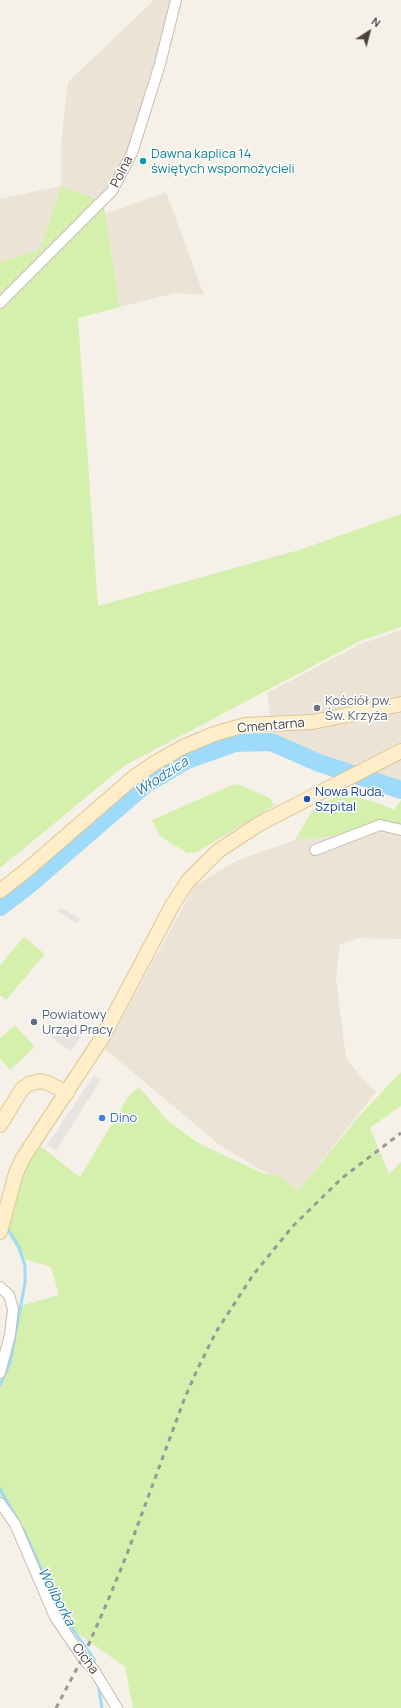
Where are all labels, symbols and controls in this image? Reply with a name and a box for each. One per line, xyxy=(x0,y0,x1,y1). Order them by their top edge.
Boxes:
north arrow xyxy=(349,12,389,52)
text: N xyxy=(369,13,384,30)
place label: Dawna kaplica 14 świętych wspomożycieli xyxy=(151,146,295,177)
street label: Polna xyxy=(107,154,137,190)
marker: Dawna kaplica 14 świętych wspomożycieli xyxy=(138,156,148,166)
place label: Kościół pw. Św. Krzyża xyxy=(325,693,392,724)
marker: Kościół pw. Św. Krzyża xyxy=(312,703,322,713)
street label: Cmentarna xyxy=(237,715,305,737)
water label: Włodzica xyxy=(132,754,192,800)
place label: Nowa Ruda, Szpital xyxy=(315,784,385,815)
marker: Nowa Ruda, Szpital xyxy=(302,794,312,804)
place label: Powiatowy Urząd Pracy xyxy=(42,1007,113,1038)
marker: Powiatowy Urząd Pracy xyxy=(29,1017,39,1027)
place label: Dino xyxy=(110,1110,137,1126)
marker: Dino xyxy=(97,1113,107,1123)
water label: Woliborka xyxy=(34,1565,78,1629)
street label: Cicha xyxy=(68,1641,102,1677)

